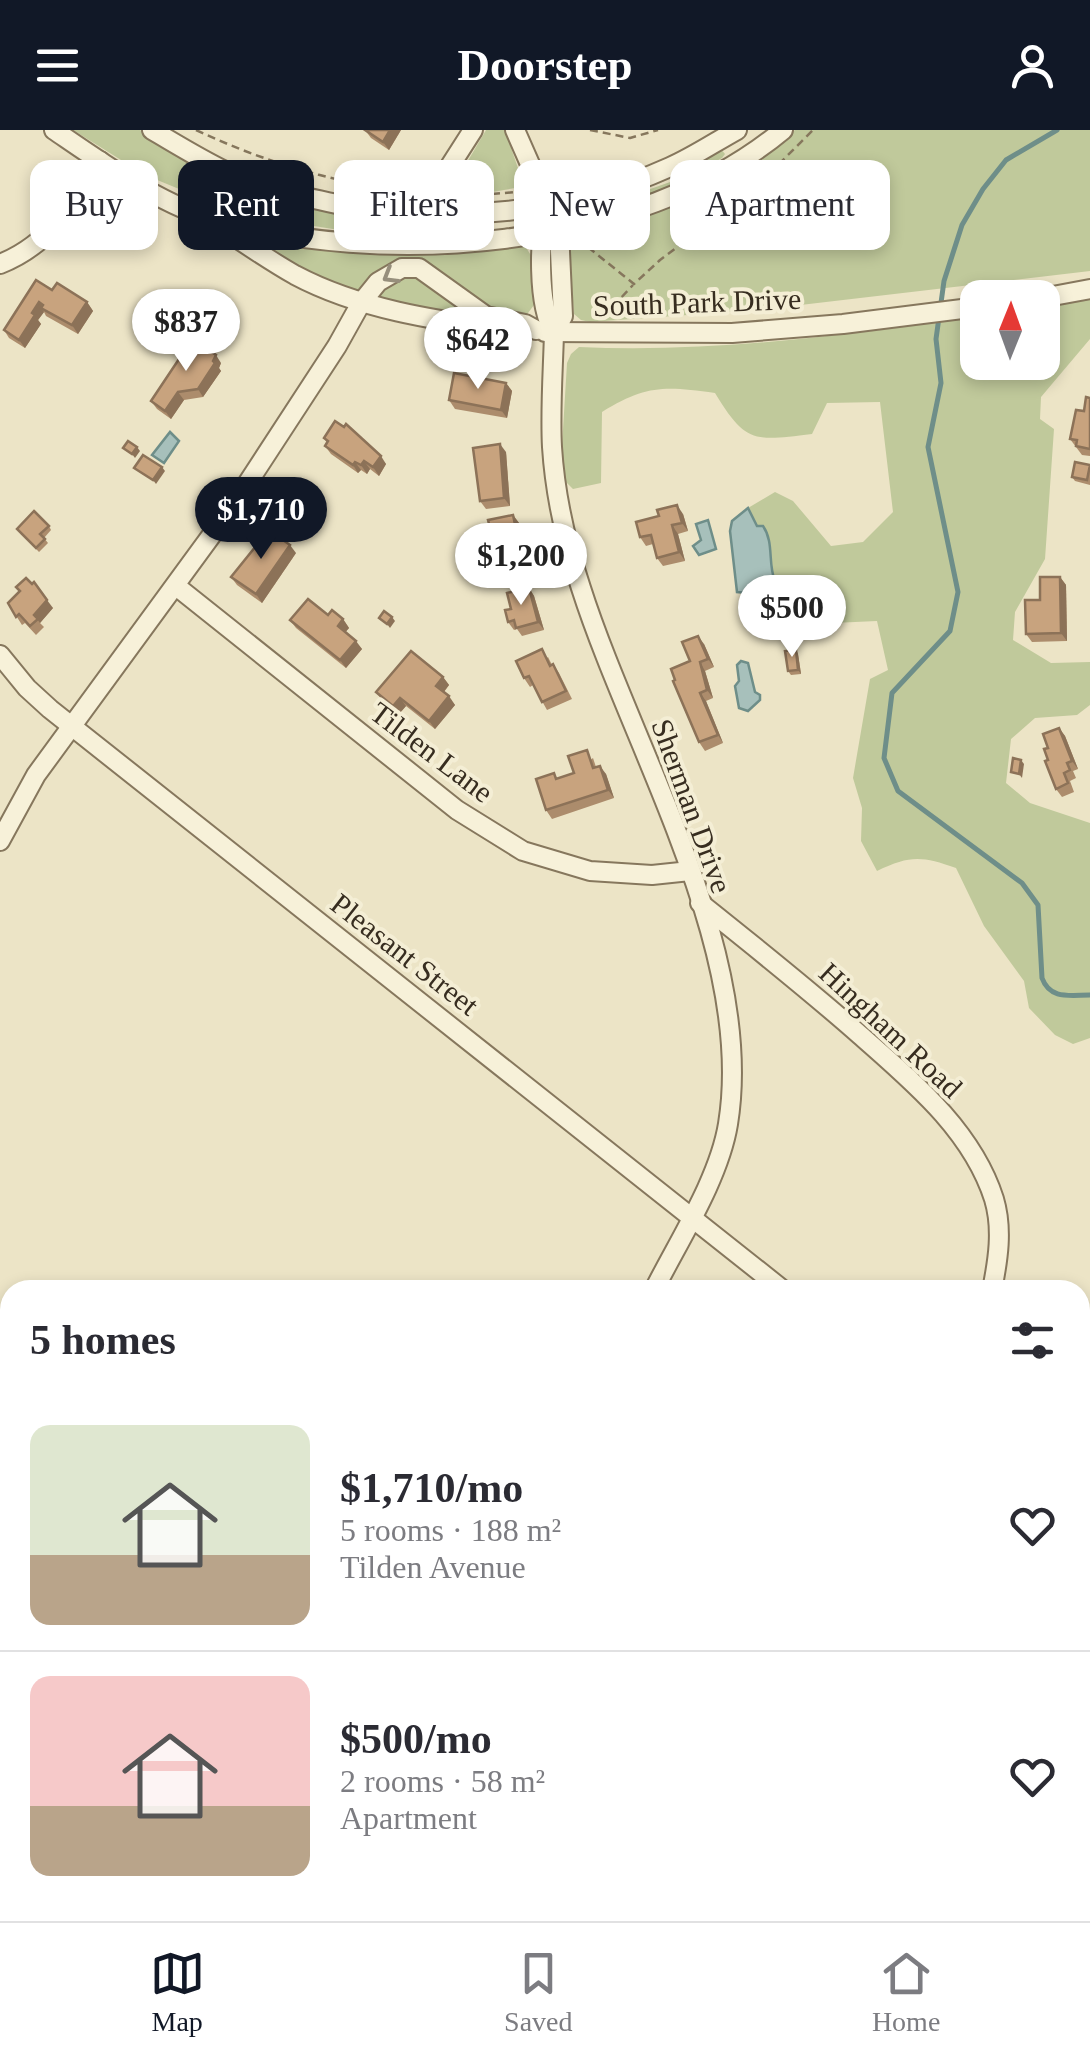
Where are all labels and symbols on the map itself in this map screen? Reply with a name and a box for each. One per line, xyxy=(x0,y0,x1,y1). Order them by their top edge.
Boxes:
one-way arrow xyxy=(383,264,401,283)
north arrow xyxy=(960,280,1060,380)
street label: South Park Drive xyxy=(592,282,802,322)
pin: $837 xyxy=(127,289,245,374)
pin: $642 xyxy=(419,307,537,392)
pin: $1,710 xyxy=(180,477,342,562)
pin: $1,200 xyxy=(440,523,602,608)
pin: $500 xyxy=(733,575,851,660)
street label: Tilden Lane xyxy=(364,695,500,809)
street label: Sherman Drive xyxy=(645,715,739,897)
street label: Pleasant Street xyxy=(325,886,486,1022)
street label: Hingham Road xyxy=(813,956,969,1104)

